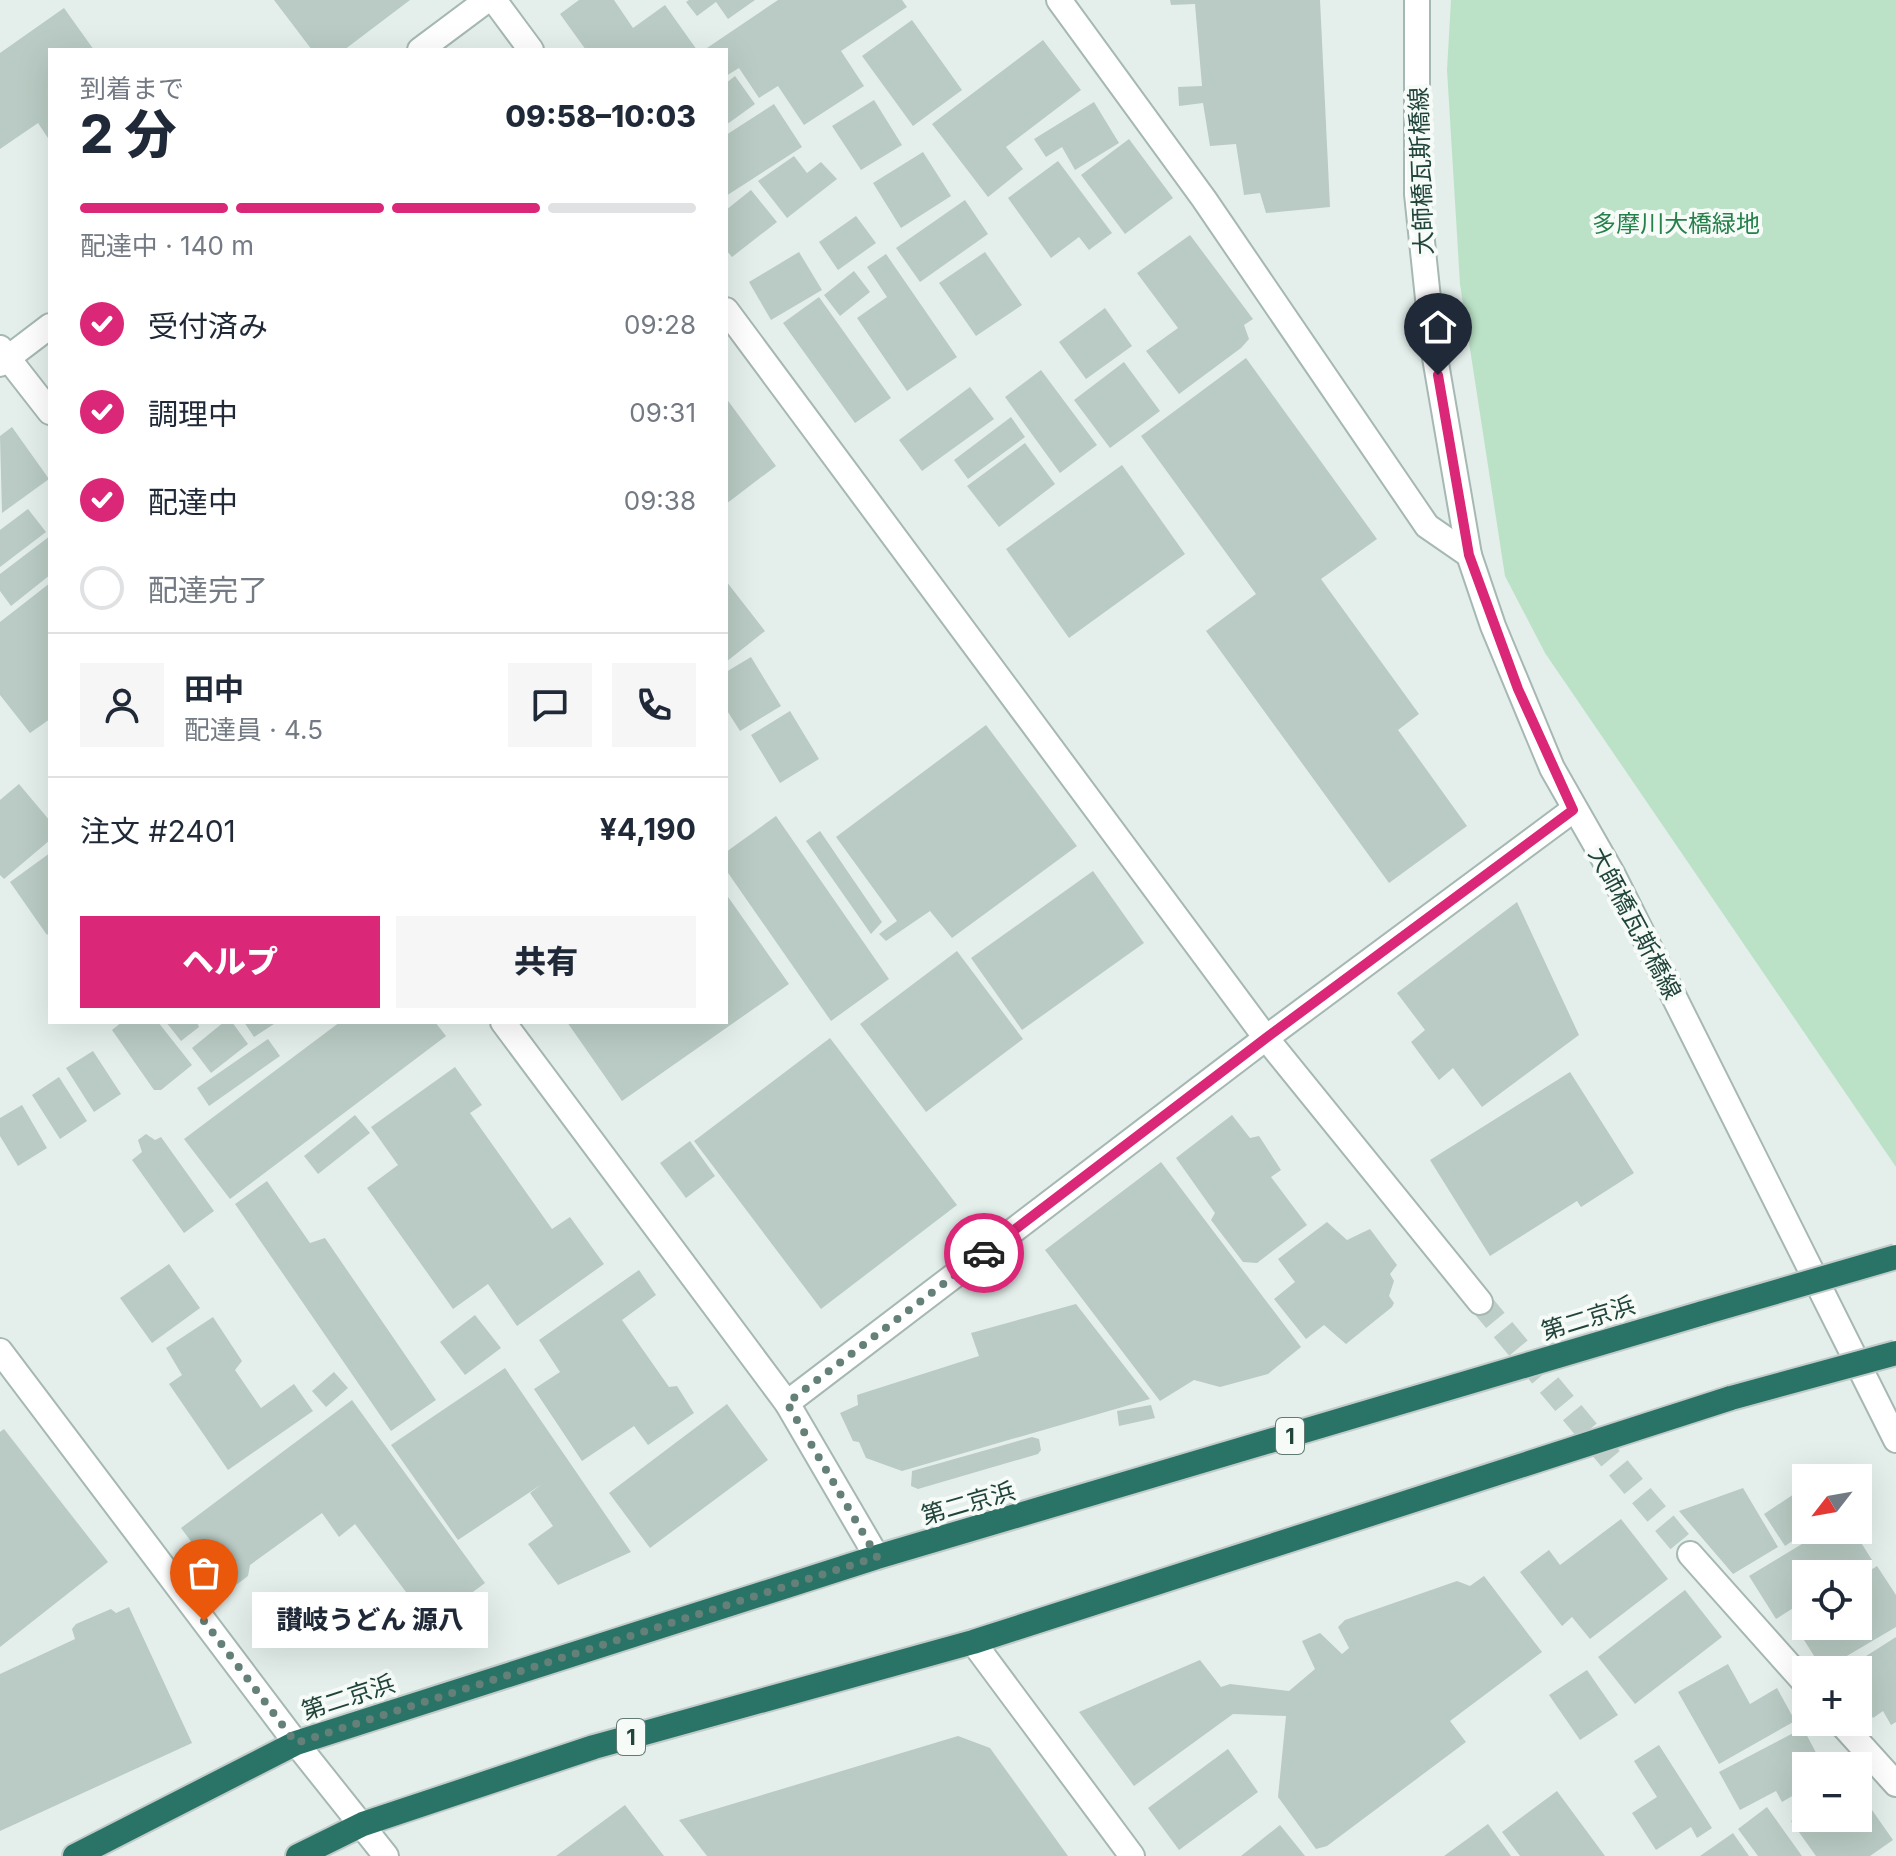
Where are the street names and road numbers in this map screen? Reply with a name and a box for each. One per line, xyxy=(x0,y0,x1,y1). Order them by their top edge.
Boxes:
street label: 大師橋瓦斯橋線 xyxy=(1404,87,1438,255)
street label: 大師橋瓦斯橋線 xyxy=(1583,842,1687,1004)
street label: 第二京浜 xyxy=(1538,1290,1638,1346)
road number: 1 xyxy=(1276,1418,1304,1454)
street label: 第二京浜 xyxy=(918,1476,1018,1530)
street label: 第二京浜 xyxy=(298,1668,398,1726)
road number: 1 xyxy=(617,1719,645,1755)

